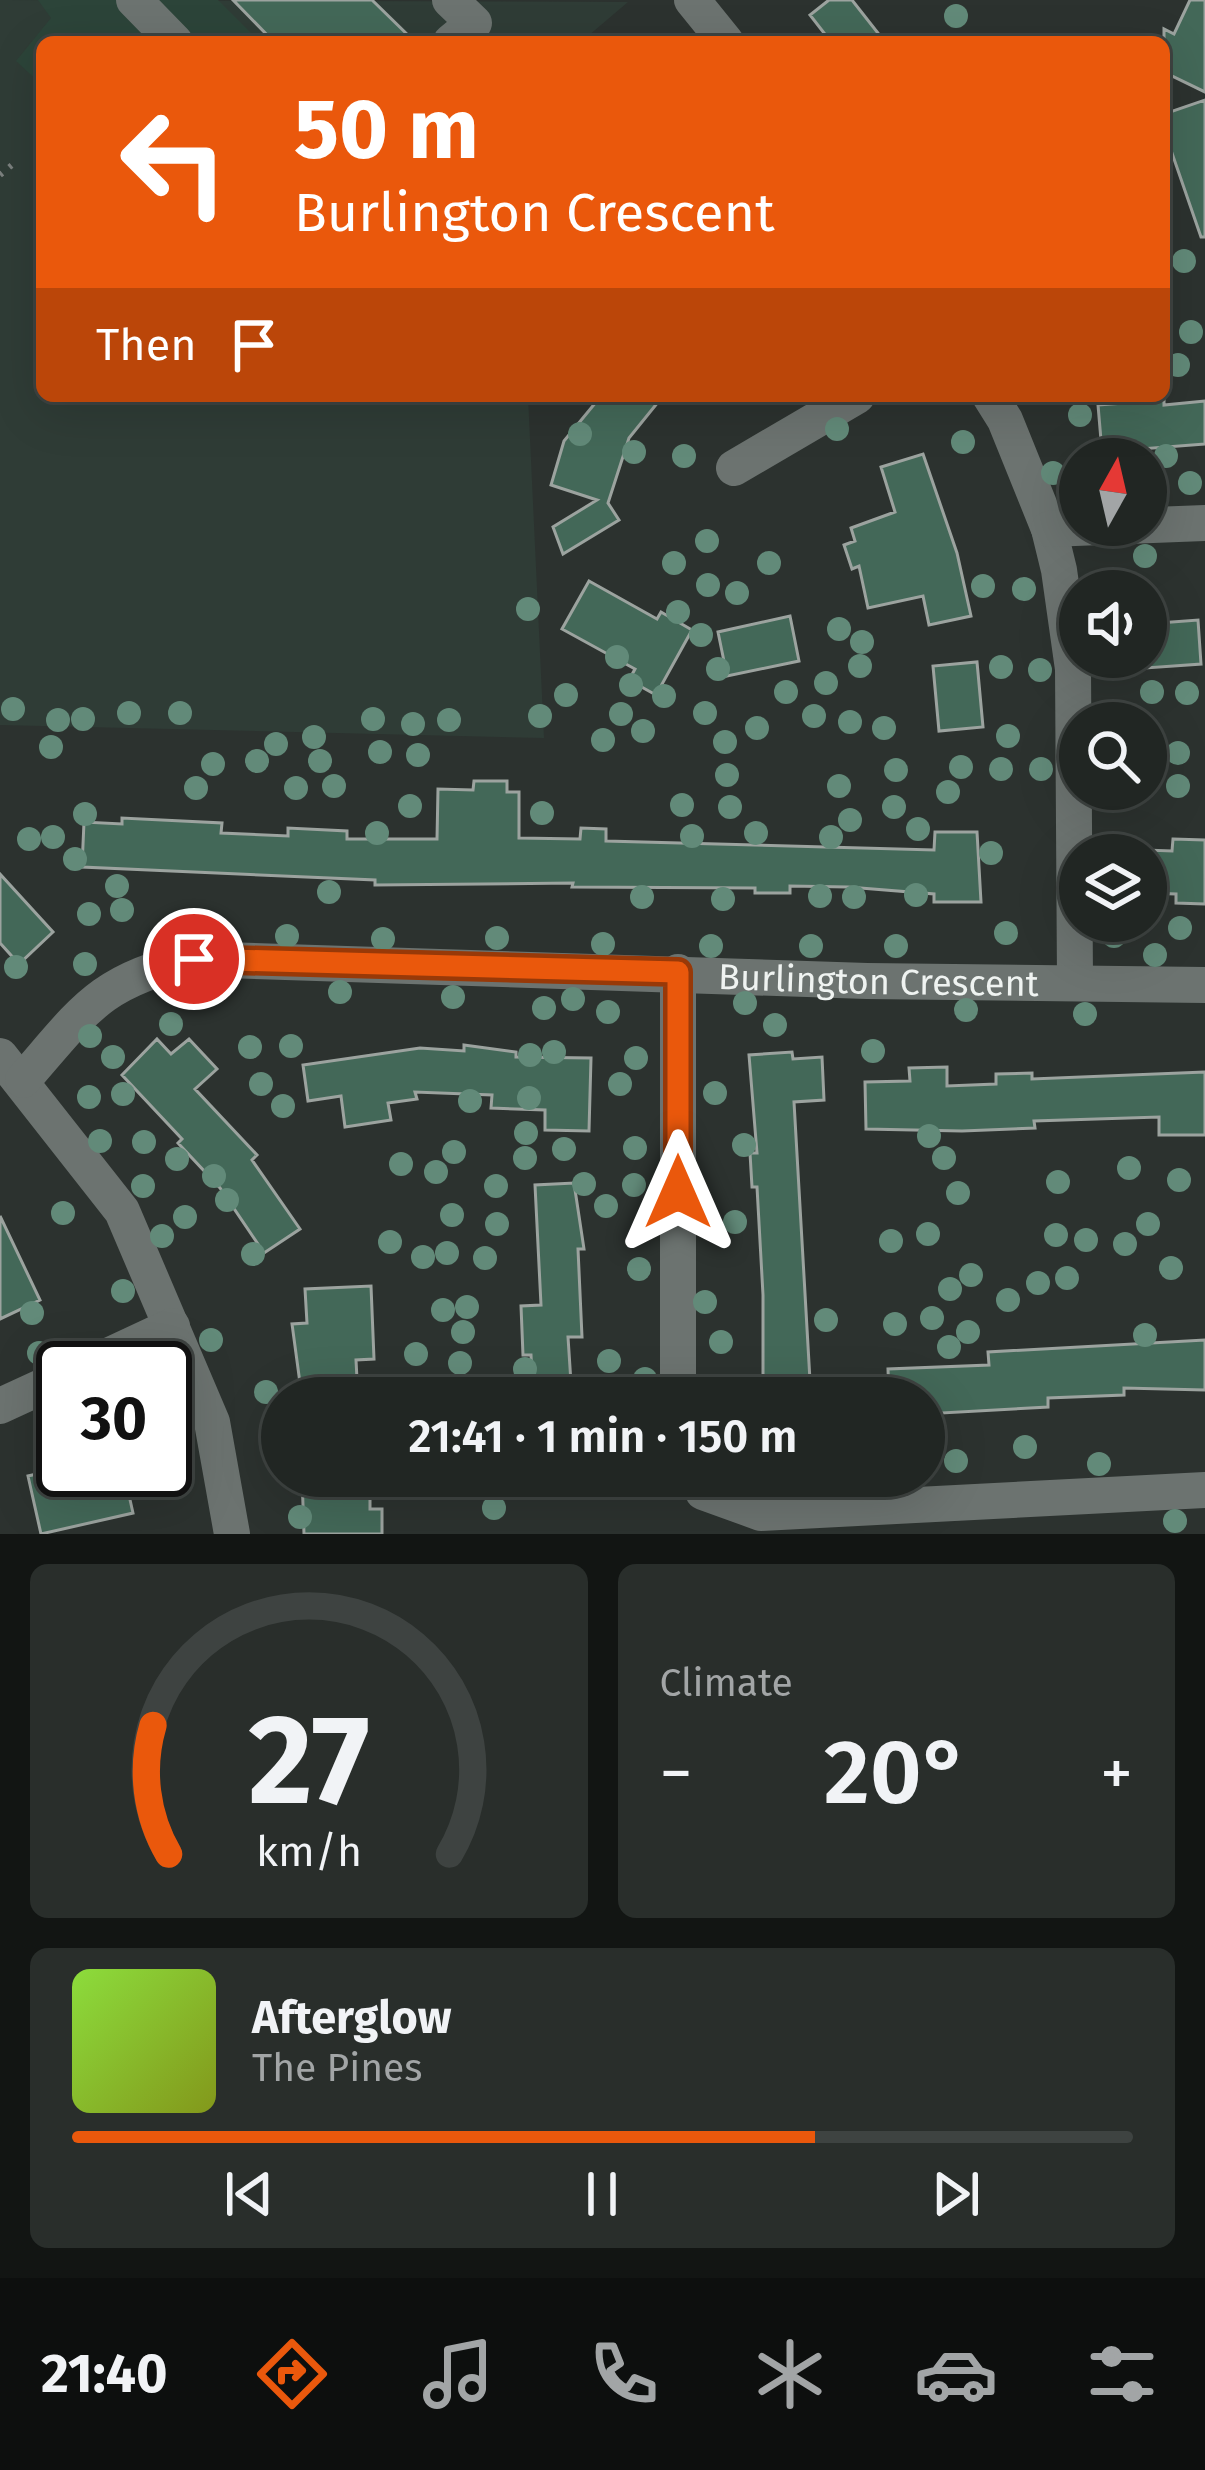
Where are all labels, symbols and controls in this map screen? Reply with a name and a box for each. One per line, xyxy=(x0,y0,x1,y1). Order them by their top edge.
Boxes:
text: 50 m xyxy=(294,79,479,180)
icon: left xyxy=(96,84,252,240)
text: Burlington Crescent xyxy=(294,181,775,245)
icon: arrive xyxy=(221,312,287,378)
text: Then xyxy=(96,318,197,372)
north arrow xyxy=(1059,438,1167,546)
map controls xyxy=(1059,438,1167,942)
button: sound xyxy=(1059,570,1167,678)
button: search xyxy=(1059,702,1167,810)
button: layers xyxy=(1059,834,1167,942)
pin xyxy=(143,908,245,1010)
icon: arrive xyxy=(161,926,227,992)
street label: Burlington Crescent xyxy=(717,955,1039,1006)
position arrow xyxy=(615,1129,741,1255)
speed limit sign: 30 xyxy=(36,1341,192,1497)
text: 21:41 · 1 min · 150 m xyxy=(409,1410,797,1464)
text: Climate xyxy=(660,1660,793,1706)
text: 27 xyxy=(248,1686,370,1836)
text: 20° xyxy=(824,1719,969,1827)
text: − xyxy=(660,1734,693,1813)
text: + xyxy=(1100,1734,1133,1813)
text: km/h xyxy=(256,1826,362,1877)
text: Afterglow xyxy=(252,1991,451,2045)
text: The Pines xyxy=(252,2045,423,2091)
icon: previous xyxy=(216,2161,282,2227)
icon: pause xyxy=(569,2161,635,2227)
icon: next xyxy=(923,2161,989,2227)
icon: directions xyxy=(250,2332,334,2416)
icon: music xyxy=(416,2332,500,2416)
icon: phone xyxy=(582,2332,666,2416)
icon: climate xyxy=(748,2332,832,2416)
icon: car xyxy=(914,2332,998,2416)
icon: filters xyxy=(1080,2332,1164,2416)
text: 21:40 xyxy=(41,2342,168,2406)

